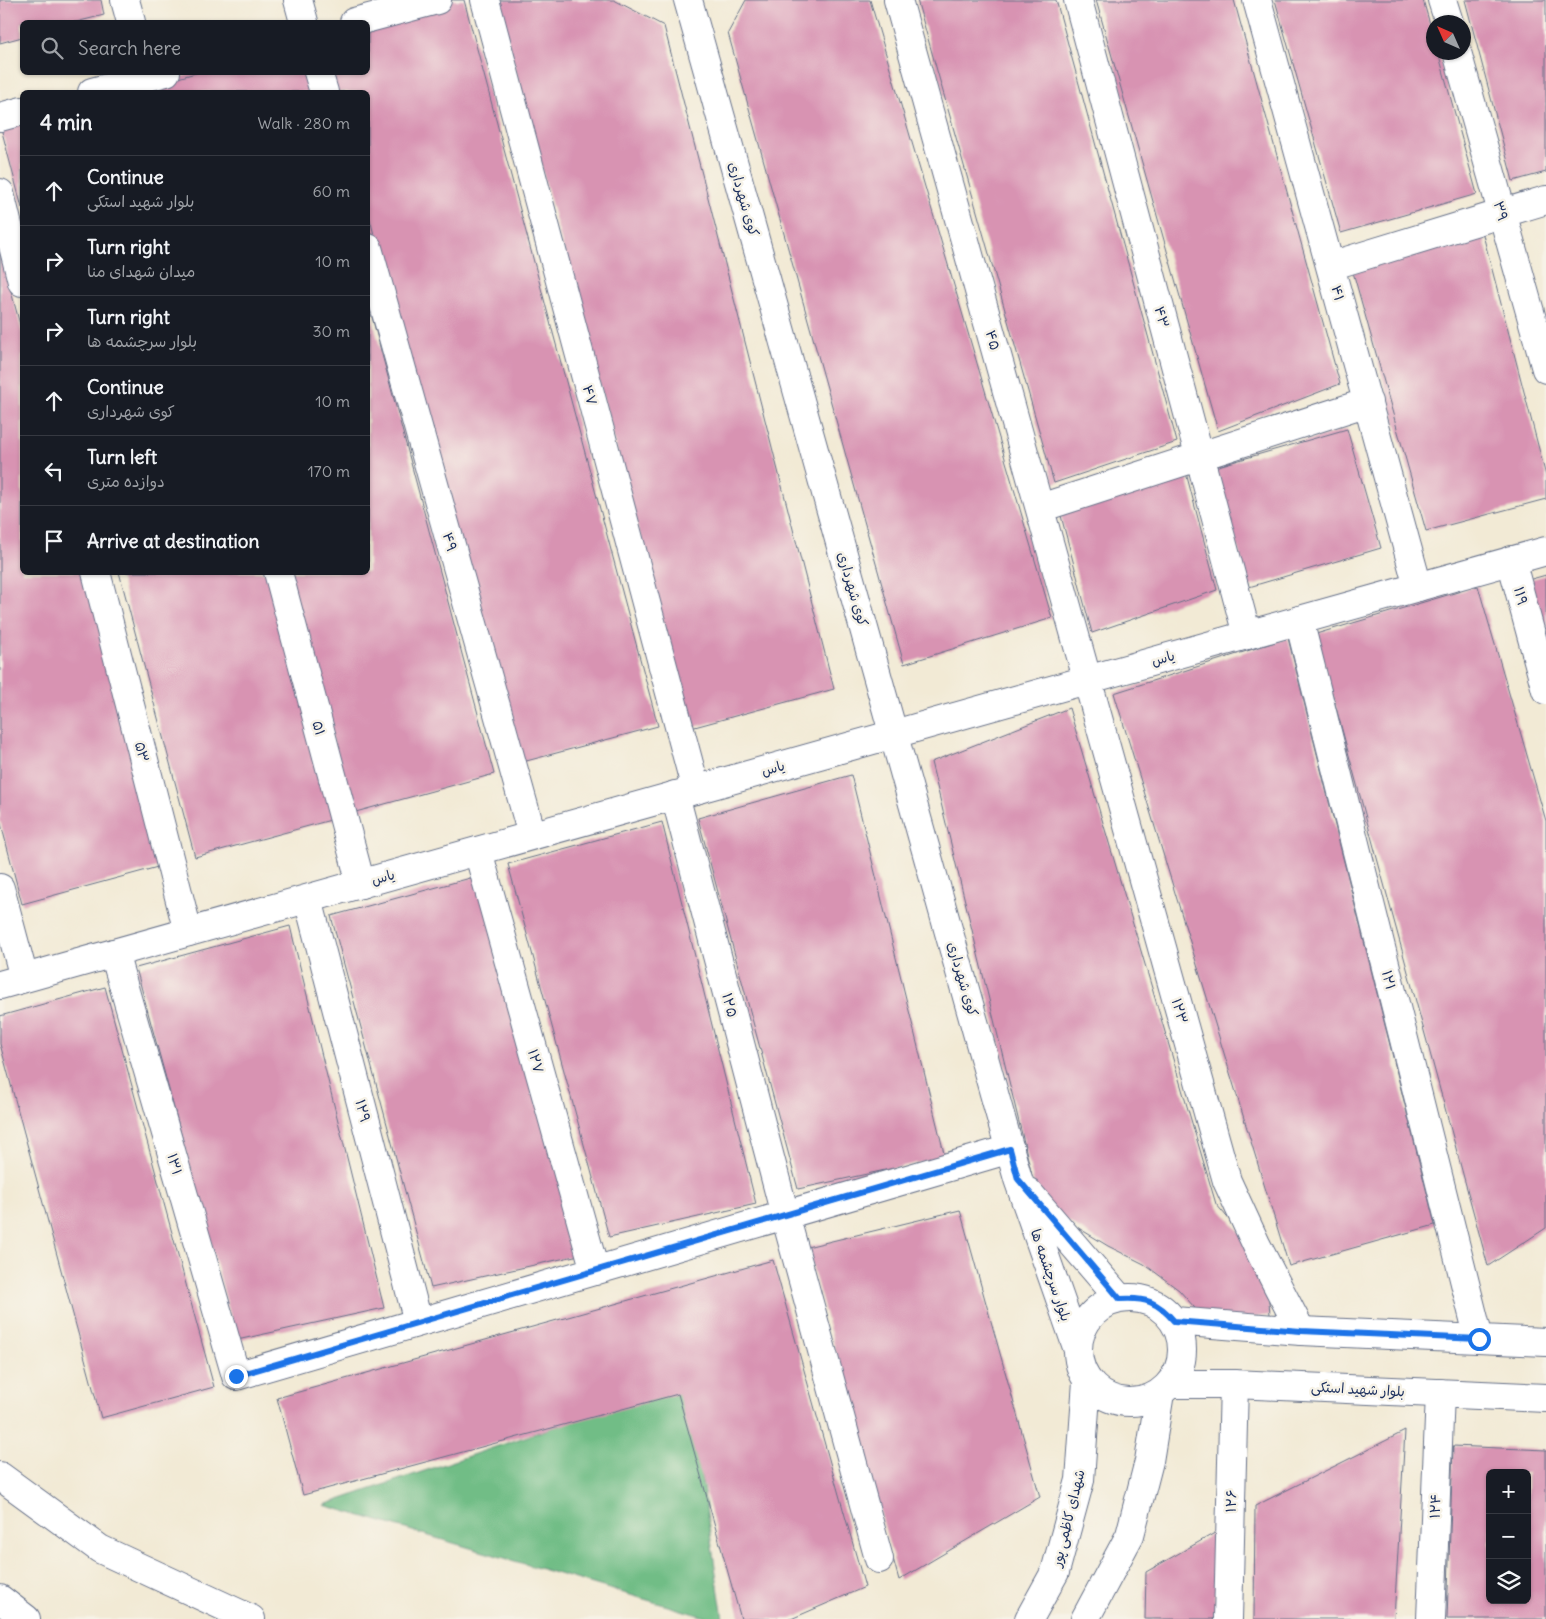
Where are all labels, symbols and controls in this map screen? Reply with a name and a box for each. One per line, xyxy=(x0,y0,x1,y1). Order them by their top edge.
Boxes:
north arrow xyxy=(1426,15,1471,60)
search box xyxy=(20,20,370,75)
icon: search xyxy=(38,34,66,62)
text: Search here xyxy=(78,36,181,60)
text: 4 min xyxy=(40,109,92,136)
text: Walk · 280 m xyxy=(258,113,350,133)
street label: کوی شهرداری xyxy=(725,160,763,238)
text: Continue xyxy=(87,165,164,189)
icon: ahead xyxy=(40,177,68,205)
text: 60 m xyxy=(312,181,350,201)
text: بلوار شهید استکی xyxy=(87,191,194,211)
street label: ۳۹ xyxy=(1490,199,1512,223)
text: Turn right xyxy=(87,235,170,259)
icon: right xyxy=(40,247,68,275)
text: 10 m xyxy=(315,251,350,271)
text: میدان شهدای منا xyxy=(87,261,195,281)
street label: ۴۱ xyxy=(1327,283,1349,303)
street label: ۴۳ xyxy=(1150,304,1174,330)
text: Turn right xyxy=(87,305,170,329)
icon: right xyxy=(40,317,68,345)
text: 30 m xyxy=(313,321,350,341)
street label: ۴۵ xyxy=(982,328,1004,352)
text: بلوار سرچشمه ها xyxy=(87,331,197,351)
text: Continue xyxy=(87,375,164,399)
street label: ۴۷ xyxy=(579,383,601,407)
icon: ahead xyxy=(40,387,68,415)
text: 10 m xyxy=(315,391,350,411)
text: کوی شهرداری xyxy=(87,401,175,421)
text: Turn left xyxy=(87,445,157,469)
icon: left xyxy=(40,457,68,485)
text: 170 m xyxy=(307,461,350,481)
text: دوازده متری xyxy=(87,471,165,491)
icon: arrive xyxy=(40,527,68,555)
text: Arrive at destination xyxy=(87,529,260,553)
street label: ۴۹ xyxy=(439,530,461,554)
street label: کوی شهرداری xyxy=(834,550,872,628)
street label: ۱۱۹ xyxy=(1510,585,1532,607)
street label: یاس xyxy=(1149,646,1177,670)
street label: ۵۱ xyxy=(308,719,330,737)
street label: ۵۳ xyxy=(131,740,153,764)
street label: یاس xyxy=(759,756,787,780)
street label: یاس xyxy=(369,865,397,889)
street label: کوی شهرداری xyxy=(944,940,982,1018)
street label: ۱۲۱ xyxy=(1378,968,1400,992)
street label: ۱۲۵ xyxy=(718,991,742,1019)
street label: ۱۲۳ xyxy=(1168,996,1192,1026)
street label: ۱۲۷ xyxy=(524,1047,548,1075)
street label: ۱۲۹ xyxy=(351,1097,375,1125)
street label: ۱۳۱ xyxy=(163,1151,187,1177)
street label: بلوار سرچشمه ها xyxy=(1026,1226,1075,1324)
route start xyxy=(1468,1328,1491,1351)
route end xyxy=(225,1365,248,1388)
street label: بلوار شهید استکی xyxy=(1311,1378,1405,1400)
street label: شهدای کاظمی پور xyxy=(1047,1467,1090,1570)
map controls xyxy=(1486,1469,1531,1604)
button: + xyxy=(1486,1469,1531,1514)
street label: ۱۲۶ xyxy=(1222,1489,1240,1513)
street label: ۱۲۴ xyxy=(1426,1493,1444,1519)
button: − xyxy=(1486,1514,1531,1559)
button: layers xyxy=(1486,1559,1531,1604)

